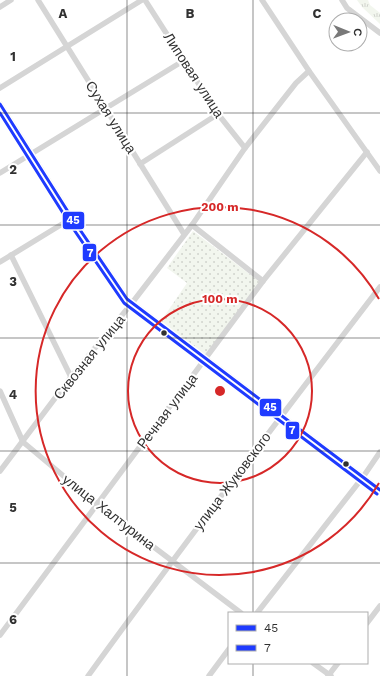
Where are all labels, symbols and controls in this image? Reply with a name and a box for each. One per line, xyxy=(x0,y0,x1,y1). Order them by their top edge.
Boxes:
text: A xyxy=(59,6,68,21)
text: B xyxy=(186,6,195,21)
text: C xyxy=(313,6,322,21)
north arrow xyxy=(328,12,368,52)
text: С xyxy=(351,28,364,36)
street label: Липовая улица xyxy=(161,29,228,121)
text: 1 xyxy=(10,49,16,64)
street label: Сухая улица xyxy=(82,78,140,156)
text: 2 xyxy=(9,162,17,177)
text: 200 m xyxy=(201,200,239,214)
line badge: 45 xyxy=(62,211,85,230)
text: 45 xyxy=(66,214,80,227)
line badge: 7 xyxy=(82,243,97,262)
text: 7 xyxy=(87,247,94,260)
text: 3 xyxy=(9,274,17,289)
text: 100 m xyxy=(202,292,238,306)
street label: Сквозная улица xyxy=(50,311,128,402)
unlabelled marker xyxy=(159,328,169,338)
street label: Речная улица xyxy=(134,370,201,452)
centre of rings xyxy=(213,384,227,398)
text: 4 xyxy=(9,387,18,402)
line badge: 45 xyxy=(259,398,282,417)
text: 45 xyxy=(263,401,277,414)
line badge: 7 xyxy=(285,421,300,440)
text: 7 xyxy=(289,424,296,437)
street label: улица Жуковского xyxy=(190,429,274,533)
unlabelled marker xyxy=(341,459,351,469)
street label: улица Халтурина xyxy=(60,471,159,553)
text: 5 xyxy=(9,500,17,515)
text: 6 xyxy=(9,612,17,627)
legend xyxy=(228,612,368,664)
text: 45 xyxy=(264,621,278,635)
text: 7 xyxy=(264,641,271,655)

